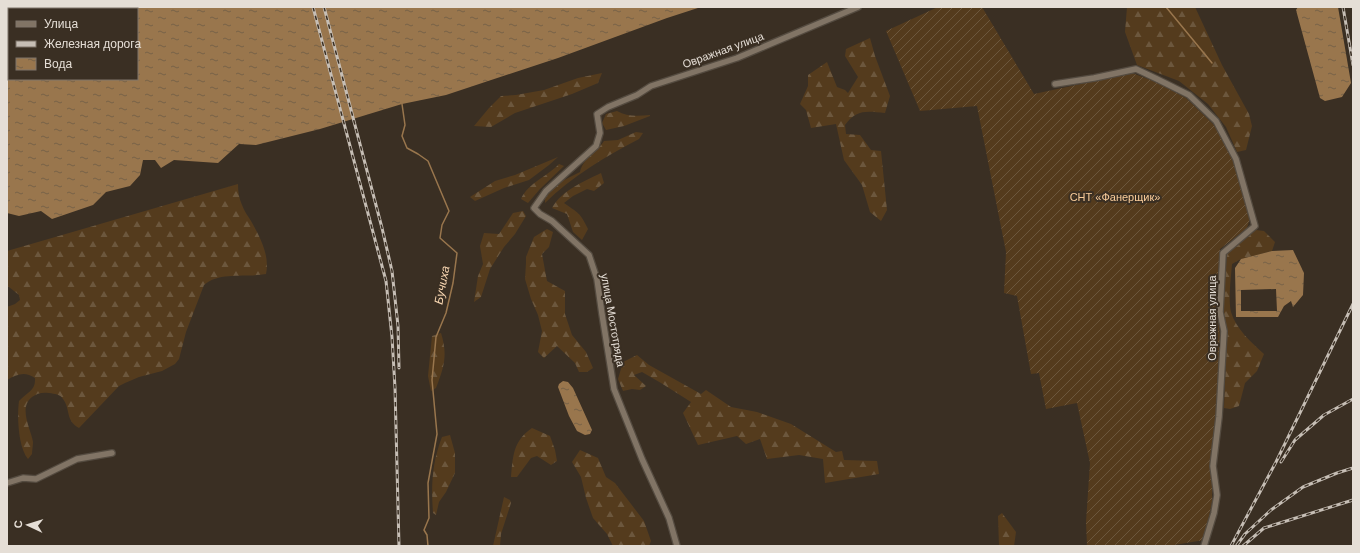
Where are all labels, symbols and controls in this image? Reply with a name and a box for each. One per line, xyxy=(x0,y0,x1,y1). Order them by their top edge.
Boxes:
legend xyxy=(8,8,138,80)
text: Улица xyxy=(44,17,78,31)
street label: Овражная улица xyxy=(681,29,766,70)
text: Железная дорога xyxy=(44,37,141,51)
text: Вода xyxy=(44,57,72,71)
park label: СНТ «Фанерщик» xyxy=(1070,191,1160,203)
water label: Бучиха xyxy=(431,264,453,305)
street label: улица Мостотряда xyxy=(599,272,627,368)
street label: Овражная улица xyxy=(1206,274,1218,361)
north arrow xyxy=(8,505,48,545)
text: С xyxy=(12,520,24,529)

